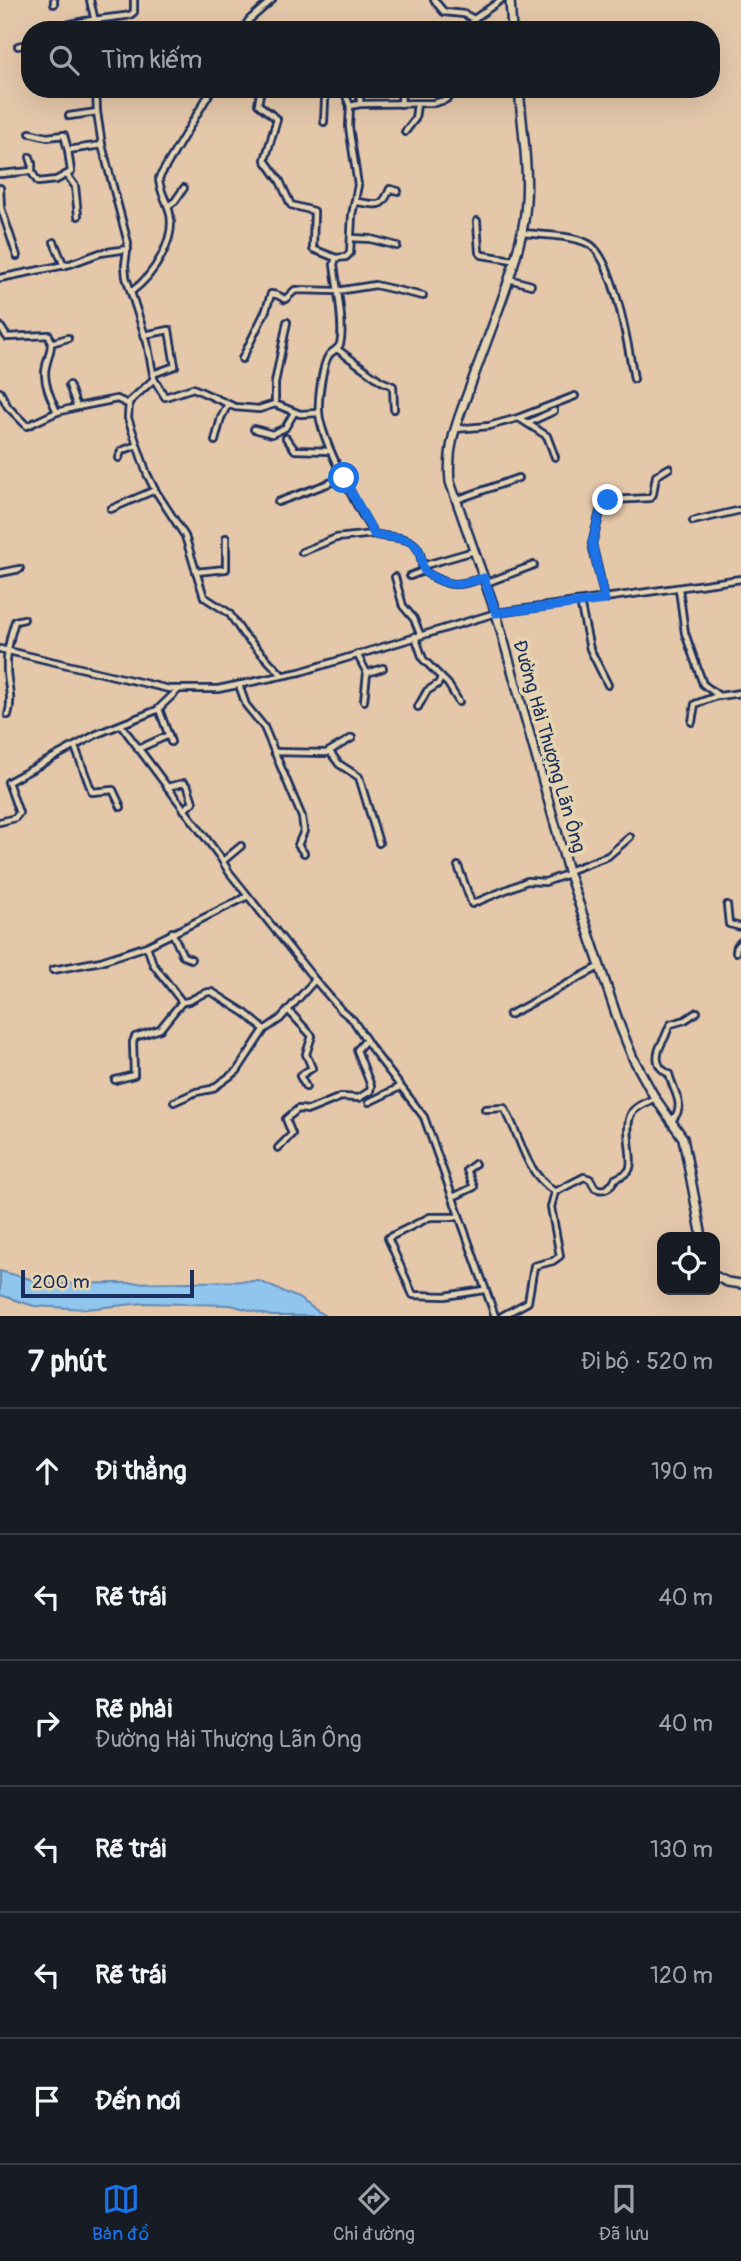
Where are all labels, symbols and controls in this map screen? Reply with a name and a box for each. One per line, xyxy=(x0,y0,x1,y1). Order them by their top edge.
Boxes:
search box xyxy=(21,21,720,98)
icon: search xyxy=(45,41,83,79)
text: Tìm kiếm xyxy=(101,44,202,76)
route start xyxy=(328,462,359,493)
route end xyxy=(592,484,623,515)
street label: Đường Hải Thượng Lãn Ông xyxy=(507,637,591,855)
map controls xyxy=(657,1232,720,1295)
button: locate xyxy=(657,1232,720,1295)
scale bar xyxy=(21,1267,194,1299)
text: 200 m xyxy=(32,1270,90,1294)
text: 7 phút xyxy=(28,1343,106,1380)
text: Đi bộ · 520 m xyxy=(581,1347,713,1376)
icon: ahead xyxy=(28,1452,66,1490)
text: Đi thẳng xyxy=(95,1455,187,1487)
text: 190 m xyxy=(651,1457,713,1486)
icon: left xyxy=(28,1578,66,1616)
text: Rẽ trái xyxy=(95,1581,166,1613)
text: 40 m xyxy=(659,1583,713,1612)
text: Rẽ phải xyxy=(95,1693,172,1725)
icon: right xyxy=(28,1704,66,1742)
text: 40 m xyxy=(659,1709,713,1738)
text: Đường Hải Thượng Lãn Ông xyxy=(95,1725,361,1754)
icon: left xyxy=(28,1830,66,1868)
text: Rẽ trái xyxy=(95,1833,166,1865)
text: 130 m xyxy=(650,1835,713,1864)
icon: left xyxy=(28,1956,66,1994)
text: Rẽ trái xyxy=(95,1959,166,1991)
text: 120 m xyxy=(650,1961,713,1990)
icon: arrive xyxy=(28,2082,66,2120)
text: Đến nơi xyxy=(95,2085,180,2117)
tab: Bản đồ xyxy=(92,2180,149,2246)
tab: Chỉ đường xyxy=(333,2180,415,2246)
tab: Đã lưu xyxy=(598,2180,649,2246)

